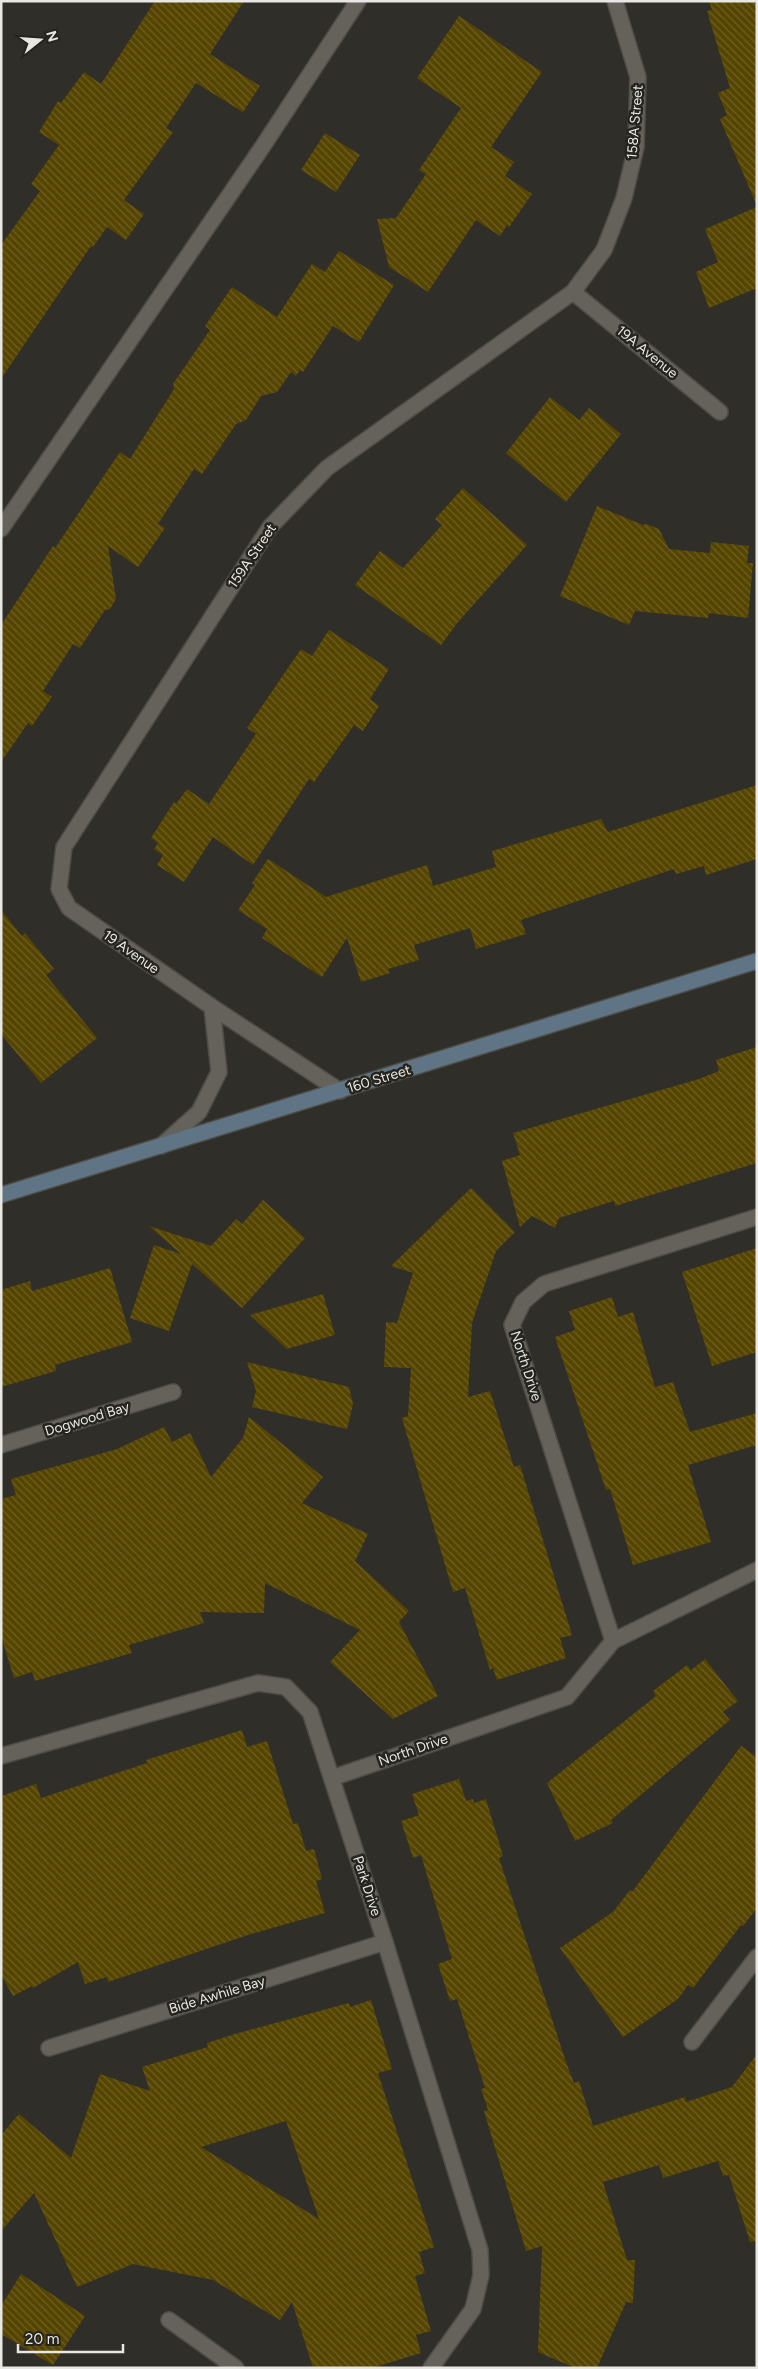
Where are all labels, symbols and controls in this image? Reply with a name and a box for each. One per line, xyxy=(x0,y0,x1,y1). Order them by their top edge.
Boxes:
north arrow xyxy=(15,15,65,65)
text: N xyxy=(42,29,62,44)
street label: 158A Street xyxy=(623,84,647,160)
street label: 19A Avenue xyxy=(613,322,681,382)
street label: 159A Street xyxy=(224,521,280,591)
street label: 19 Avenue xyxy=(100,927,163,978)
street label: 160 Street xyxy=(345,1061,413,1097)
street label: North Drive xyxy=(507,1329,545,1403)
street label: Dogwood Bay xyxy=(43,1398,132,1440)
street label: North Drive xyxy=(376,1730,450,1770)
street label: Park Drive xyxy=(349,1854,385,1919)
street label: Bide Awhile Bay xyxy=(167,1972,268,2018)
scale bar xyxy=(18,2322,122,2354)
text: 20 m xyxy=(25,2330,59,2348)

